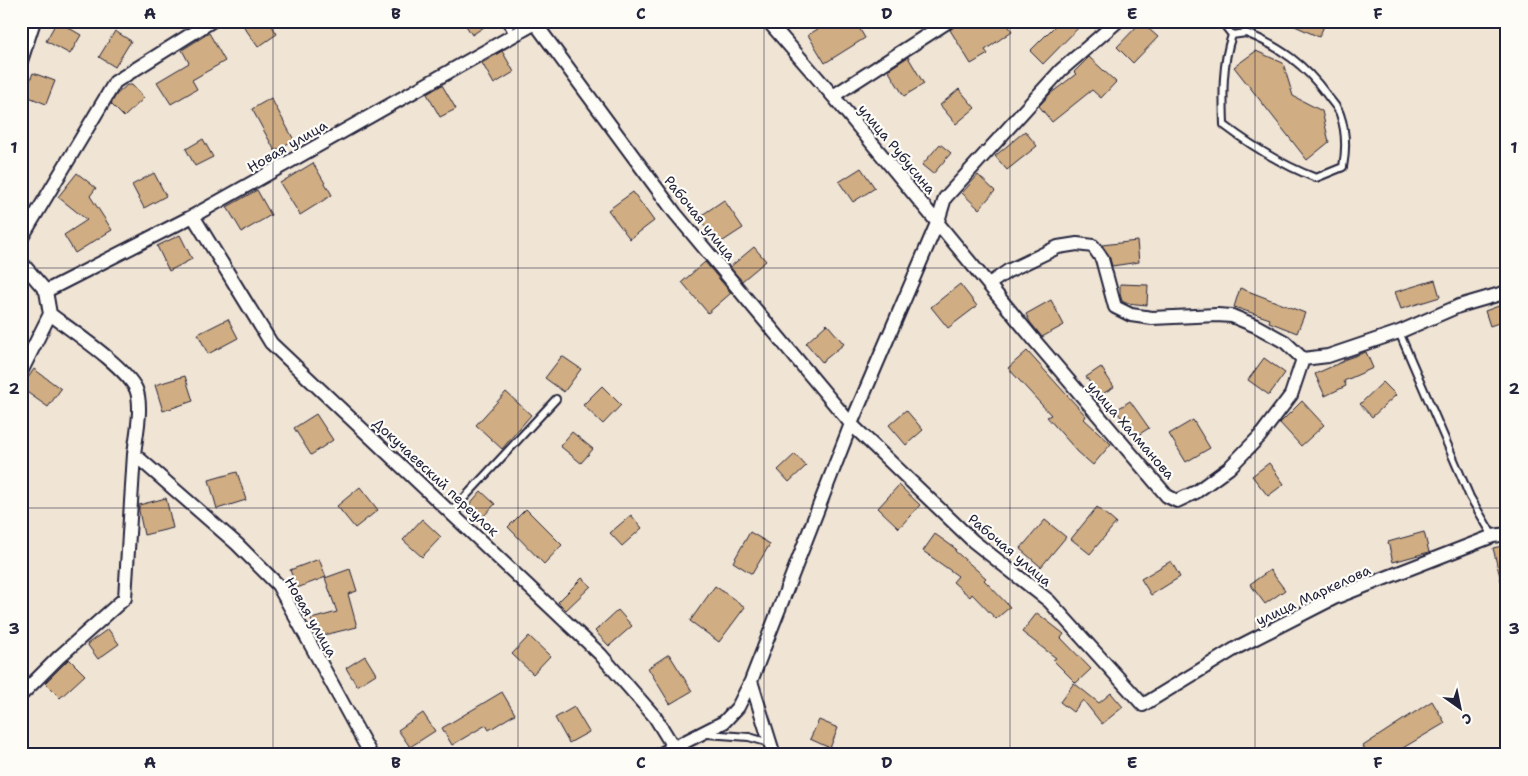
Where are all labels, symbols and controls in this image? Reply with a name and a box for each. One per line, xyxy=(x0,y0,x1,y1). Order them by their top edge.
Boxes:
text: A xyxy=(144,3,156,24)
text: B xyxy=(391,3,401,24)
text: C xyxy=(636,3,646,24)
text: D xyxy=(881,3,893,24)
text: E xyxy=(1127,3,1137,24)
text: F xyxy=(1373,3,1383,24)
street label: улица Рубусина xyxy=(854,100,940,198)
street label: Новая улица xyxy=(244,116,330,176)
text: 1 xyxy=(10,137,18,158)
text: 1 xyxy=(1510,137,1518,158)
street label: Рабочая улица xyxy=(660,172,740,264)
street label: улица Халманова xyxy=(1083,377,1179,483)
text: 2 xyxy=(8,378,20,399)
text: 2 xyxy=(1508,378,1520,399)
street label: Докучаевский переулок xyxy=(369,414,503,540)
street label: Рабочая улица xyxy=(964,510,1056,590)
street label: улица Маркелова xyxy=(1253,560,1373,629)
street label: Новая улица xyxy=(281,574,341,660)
text: 3 xyxy=(8,618,20,639)
text: 3 xyxy=(1508,618,1520,639)
north arrow xyxy=(1436,684,1486,734)
text: С xyxy=(1459,709,1476,729)
text: A xyxy=(144,752,156,773)
text: B xyxy=(391,752,401,773)
text: C xyxy=(636,752,646,773)
text: D xyxy=(881,752,893,773)
text: E xyxy=(1127,752,1137,773)
text: F xyxy=(1373,752,1383,773)

